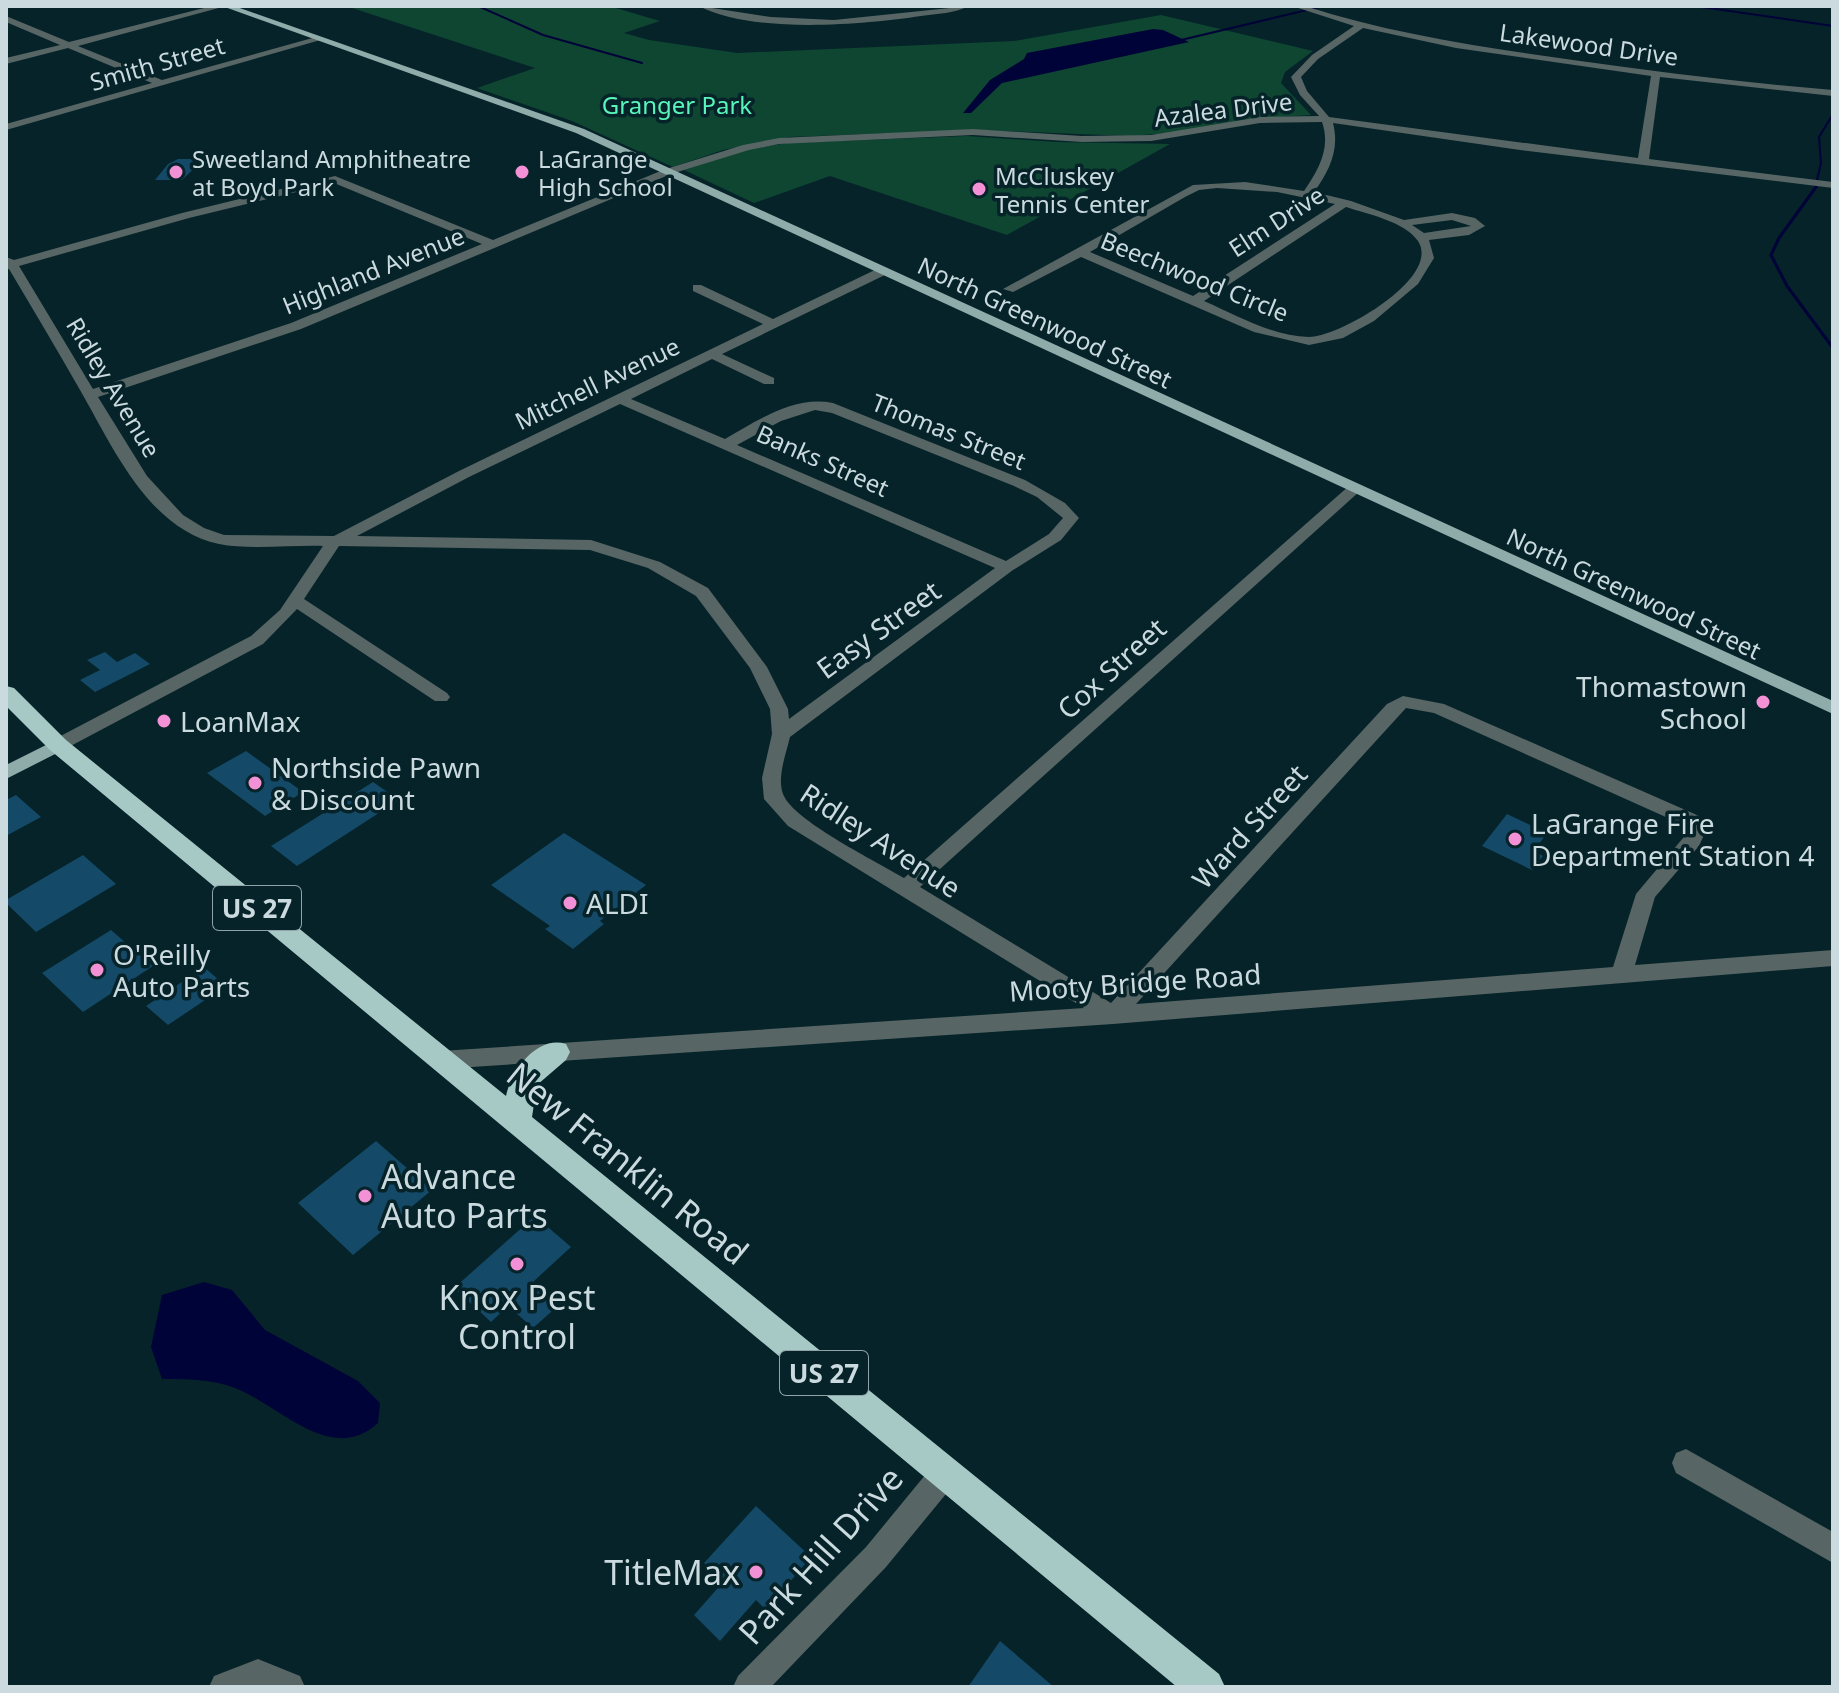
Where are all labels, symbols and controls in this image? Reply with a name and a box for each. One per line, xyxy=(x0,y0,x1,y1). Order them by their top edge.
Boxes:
street label: Lakewood Drive xyxy=(1497,15,1681,73)
street label: Smith Street xyxy=(86,28,228,98)
street label: Azalea Drive xyxy=(1152,84,1294,134)
park label: Granger Park xyxy=(602,88,752,121)
place label: Sweetland Amphitheatre at Boyd Park xyxy=(192,142,471,203)
place label: LaGrange High School xyxy=(538,142,673,203)
place label: McCluskey Tennis Center xyxy=(995,159,1150,220)
marker: Sweetland Amphitheatre at Boyd Park xyxy=(167,163,185,181)
marker: LaGrange High School xyxy=(513,163,531,181)
street label: Elm Drive xyxy=(1222,178,1330,264)
marker: McCluskey Tennis Center xyxy=(970,180,988,198)
street label: Highland Avenue xyxy=(277,218,469,322)
street label: Beechwood Circle xyxy=(1096,223,1294,329)
street label: North Greenwood Street xyxy=(912,248,1178,396)
street label: Ridley Avenue xyxy=(59,311,169,463)
street label: Mitchell Avenue xyxy=(509,329,685,437)
street label: Thomas Street xyxy=(867,385,1031,477)
street label: Banks Street xyxy=(752,416,895,504)
street label: North Greenwood Street xyxy=(1501,519,1767,667)
street label: Easy Street xyxy=(808,571,948,687)
street label: Cox Street xyxy=(1048,609,1174,727)
place label: Thomastown School xyxy=(1576,667,1747,737)
marker: Thomastown School xyxy=(1754,693,1772,711)
place label: LoanMax xyxy=(180,702,301,740)
marker: LoanMax xyxy=(155,712,173,730)
place label: Northside Pawn & Discount xyxy=(271,748,481,818)
street label: Ward Street xyxy=(1183,756,1315,896)
marker: Northside Pawn & Discount xyxy=(246,774,264,792)
street label: Ridley Avenue xyxy=(793,774,969,906)
place label: LaGrange Fire Department Station 4 xyxy=(1531,804,1815,874)
marker: LaGrange Fire Department Station 4 xyxy=(1506,830,1524,848)
place label: ALDI xyxy=(586,884,649,922)
road number: US 27 xyxy=(213,886,301,930)
marker: ALDI xyxy=(561,894,579,912)
place label: O'Reilly Auto Parts xyxy=(113,935,250,1005)
street label: Mooty Bridge Road xyxy=(1008,954,1262,1010)
marker: O'Reilly Auto Parts xyxy=(88,961,106,979)
street label: New Franklin Road xyxy=(498,1051,758,1275)
place label: Advance Auto Parts xyxy=(381,1153,548,1238)
marker: Advance Auto Parts xyxy=(356,1187,374,1205)
marker: Knox Pest Control xyxy=(508,1255,526,1273)
place label: Knox Pest Control xyxy=(438,1274,596,1359)
road number: US 27 xyxy=(780,1351,868,1395)
street label: Park Hill Drive xyxy=(728,1456,912,1654)
place label: TitleMax xyxy=(604,1549,740,1595)
marker: TitleMax xyxy=(747,1563,765,1581)

